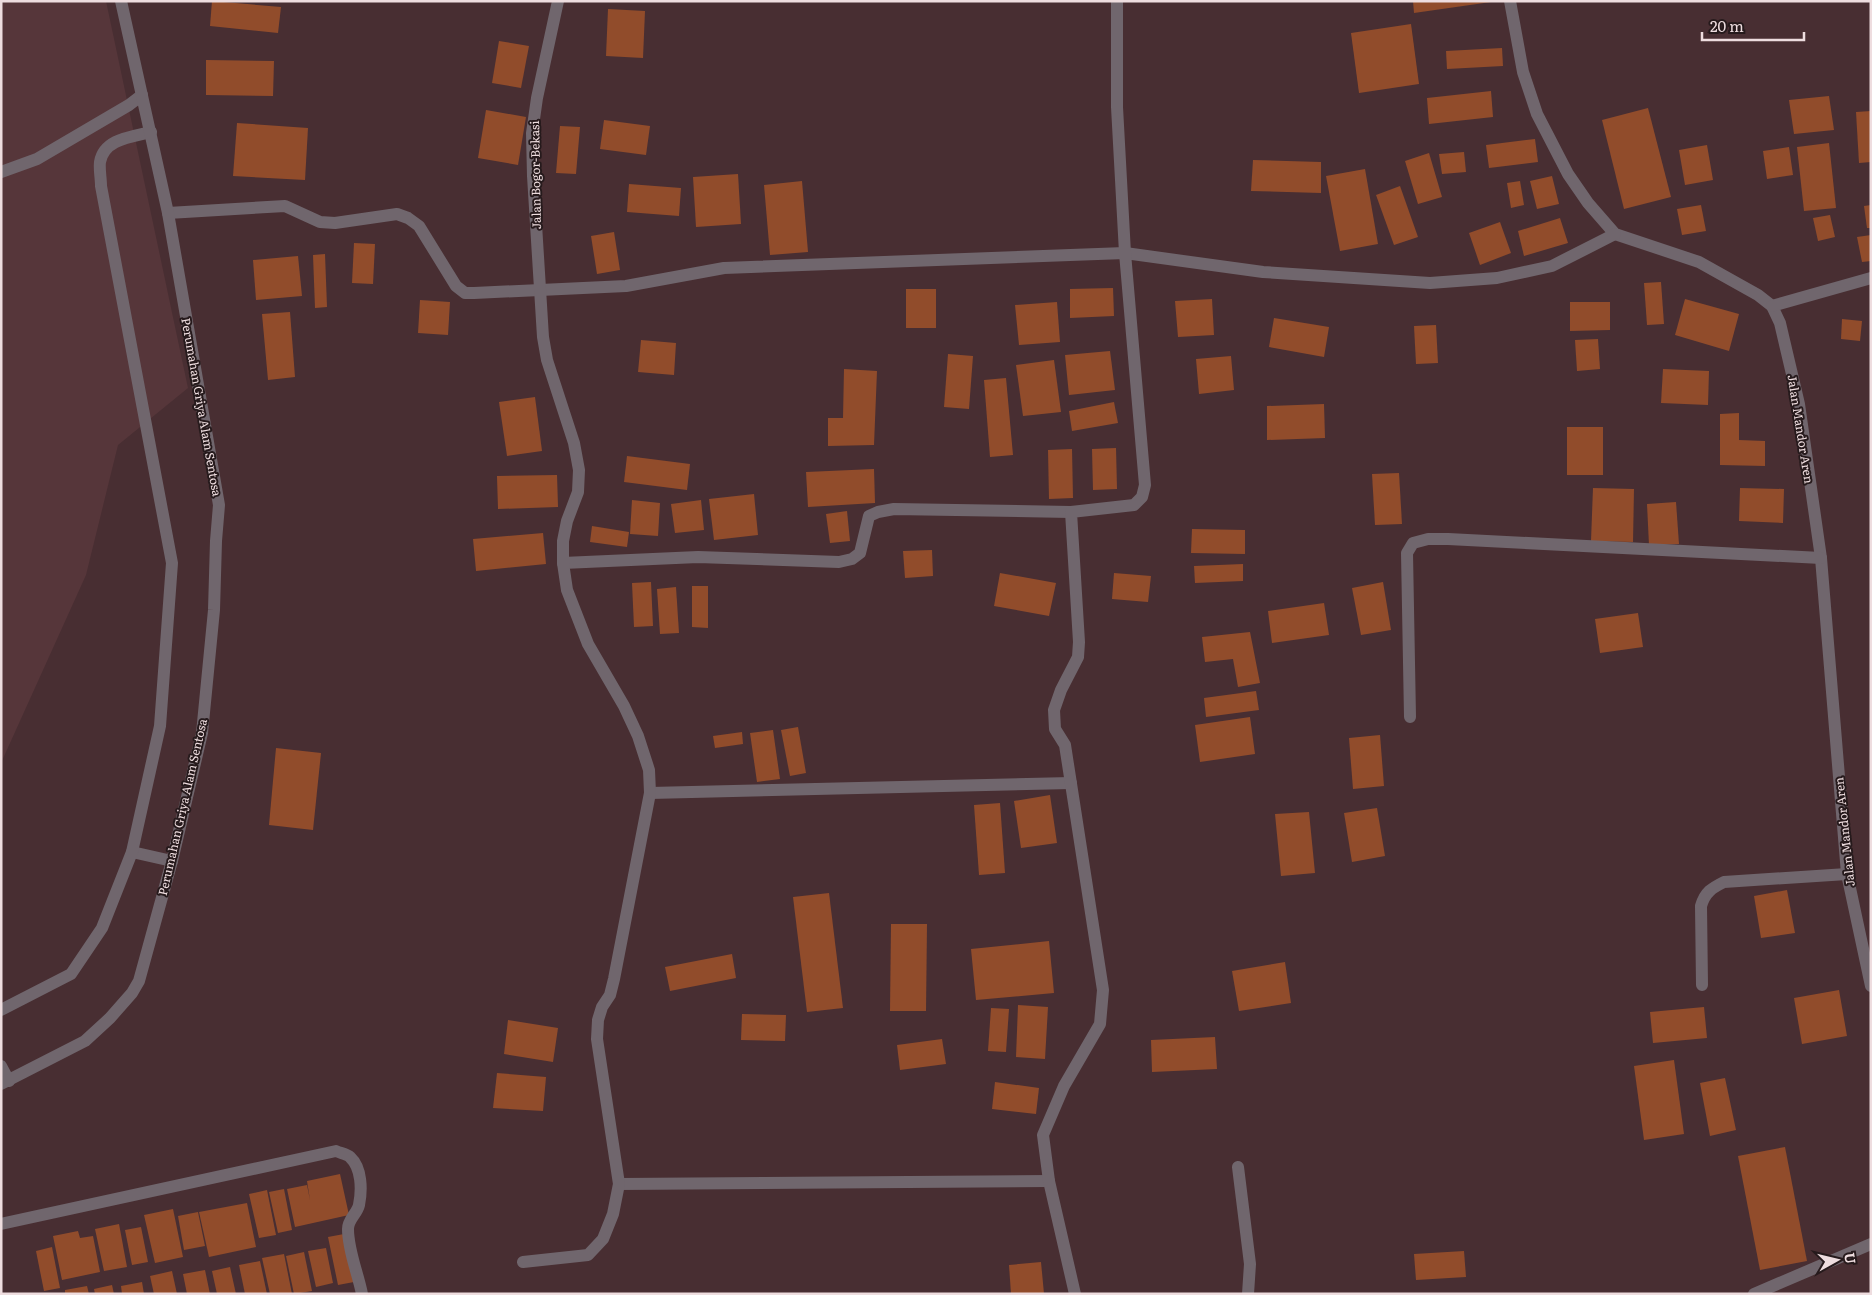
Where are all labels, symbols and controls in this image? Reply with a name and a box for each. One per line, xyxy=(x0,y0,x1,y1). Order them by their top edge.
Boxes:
scale bar xyxy=(1702,10,1804,42)
text: 20 m xyxy=(1710,14,1744,37)
street label: Jalan Bogor-Bekasi xyxy=(525,121,545,229)
street label: Perumahan Griya Alam Sentosa xyxy=(177,316,227,498)
street label: Jalan Mandor Aren xyxy=(1784,373,1818,485)
street label: Perumahan Griya Alam Sentosa xyxy=(153,716,211,897)
street label: Jalan Mandor Aren xyxy=(1829,776,1859,888)
north arrow xyxy=(1812,1235,1862,1285)
text: U xyxy=(1840,1251,1862,1265)

